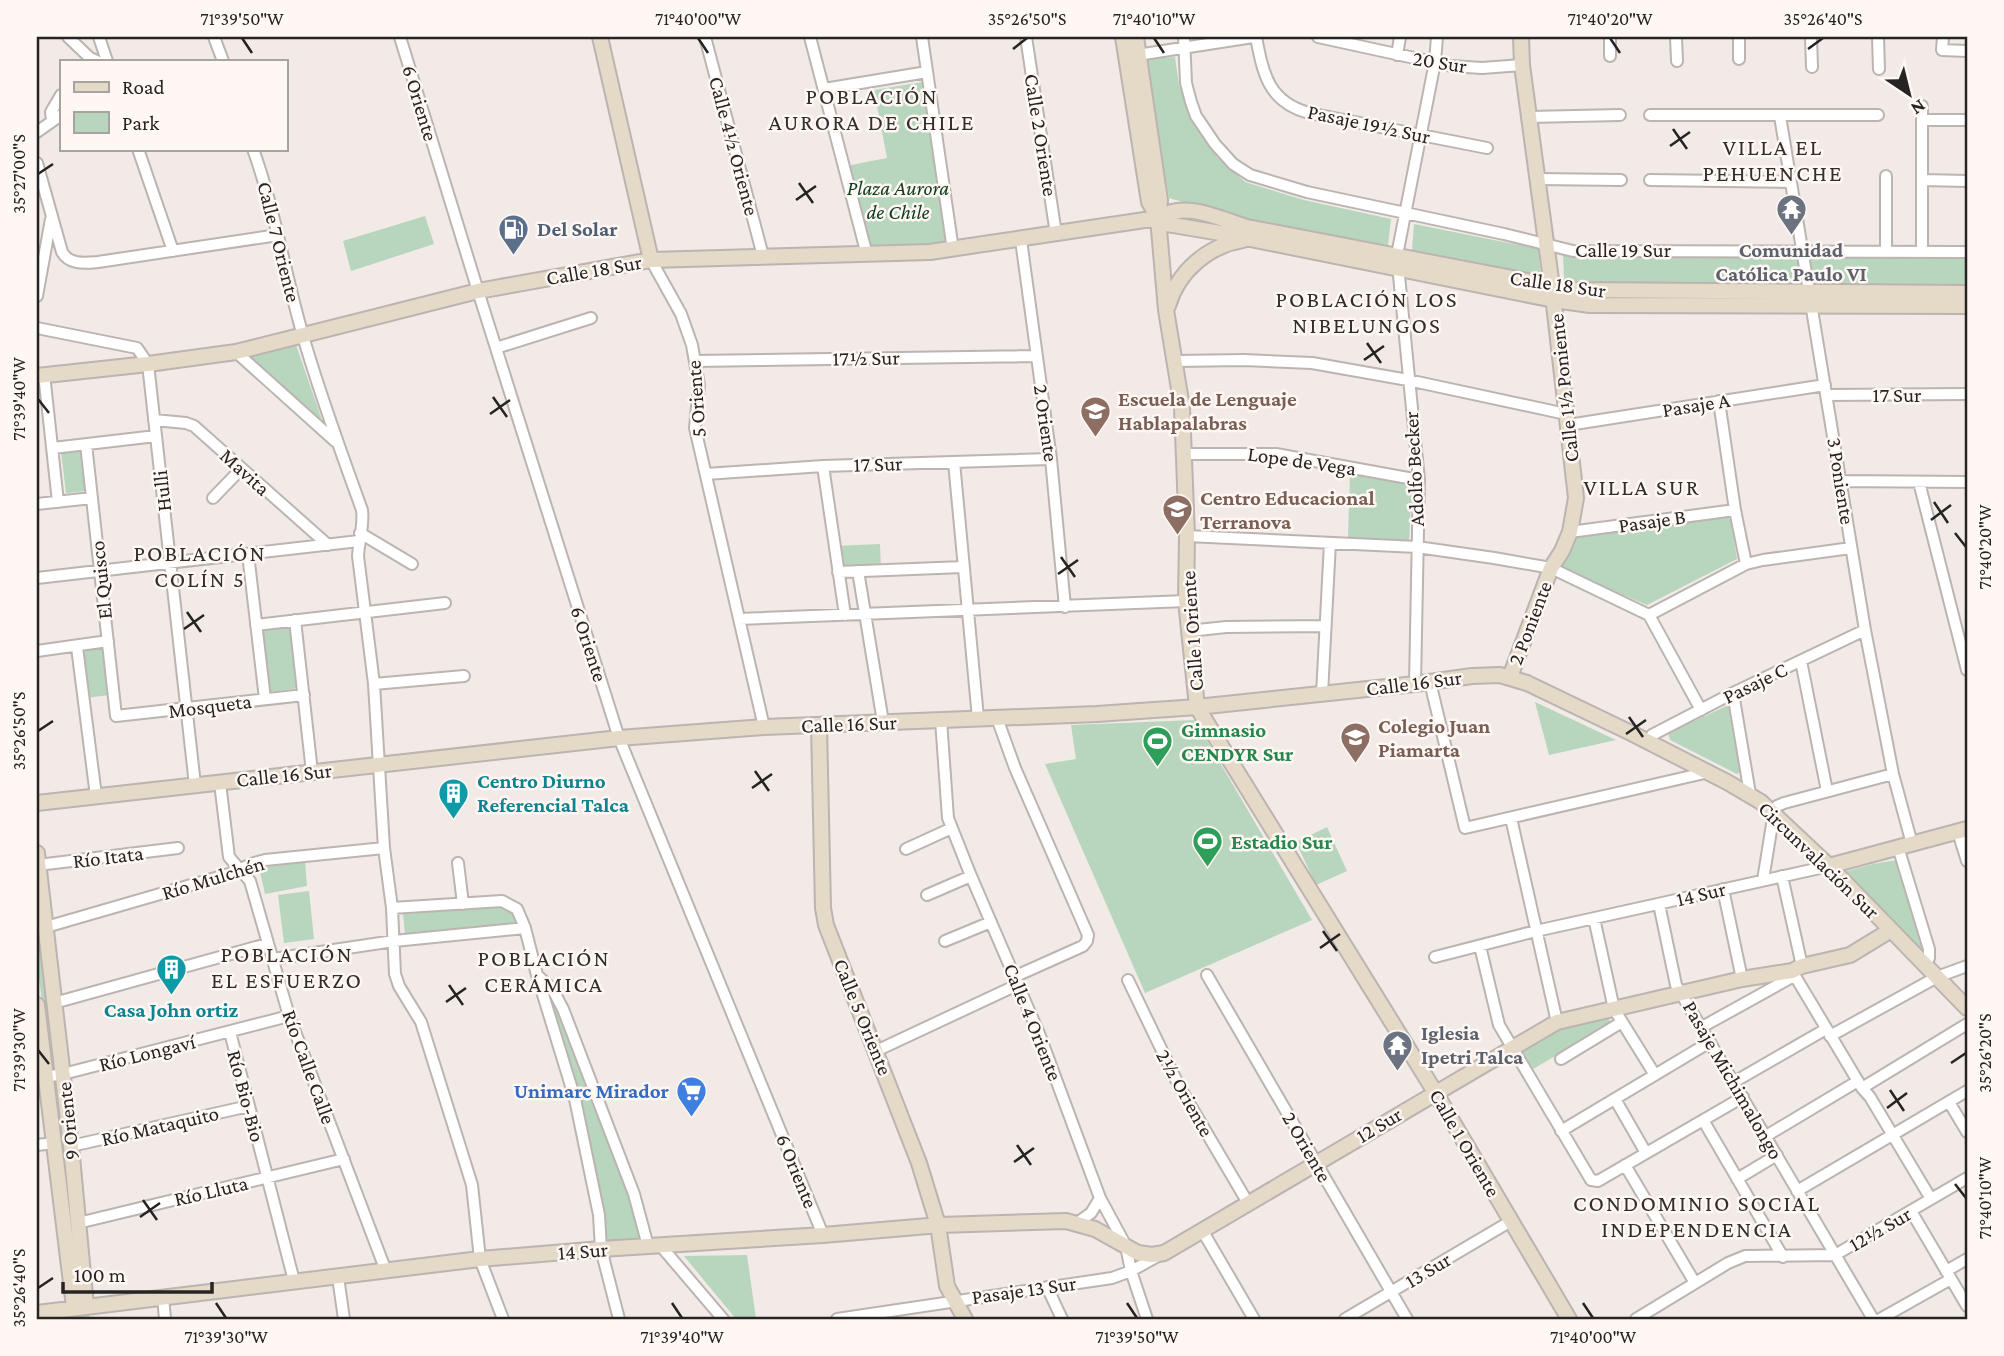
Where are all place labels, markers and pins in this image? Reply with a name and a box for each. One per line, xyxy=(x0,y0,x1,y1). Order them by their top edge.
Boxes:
temple icon: Comunidad Católica Paulo VI xyxy=(1774,193,1808,237)
fuel station icon: Del Solar xyxy=(497,212,531,256)
place label: Del Solar xyxy=(537,217,618,241)
place label: Comunidad Católica Paulo VI xyxy=(1715,238,1867,286)
place label: Escuela de Lenguaje Hablapalabras xyxy=(1118,387,1297,435)
school or university icon: Escuela de Lenguaje Hablapalabras xyxy=(1078,394,1112,438)
place label: Centro Educacional Terranova xyxy=(1200,486,1375,534)
school or university icon: Centro Educacional Terranova xyxy=(1160,493,1194,537)
place label: Colegio Juan Piamarta xyxy=(1378,714,1490,762)
place label: Gimnasio CENDYR Sur xyxy=(1181,718,1294,766)
school or university icon: Colegio Juan Piamarta xyxy=(1338,721,1372,765)
sports icon: Gimnasio CENDYR Sur xyxy=(1141,725,1175,769)
place label: Centro Diurno Referencial Talca xyxy=(477,769,630,817)
building icon: Centro Diurno Referencial Talca xyxy=(437,776,471,820)
sports icon: Estadio Sur xyxy=(1191,825,1225,869)
place label: Estadio Sur xyxy=(1231,830,1333,854)
building icon: Casa John ortiz xyxy=(154,953,188,997)
place label: Casa John ortiz xyxy=(104,998,238,1022)
place label: Iglesia Ipetri Talca xyxy=(1421,1021,1524,1069)
temple icon: Iglesia Ipetri Talca xyxy=(1381,1028,1415,1072)
supermarket icon: Unimarc Mirador xyxy=(675,1074,709,1118)
place label: Unimarc Mirador xyxy=(514,1079,670,1103)

